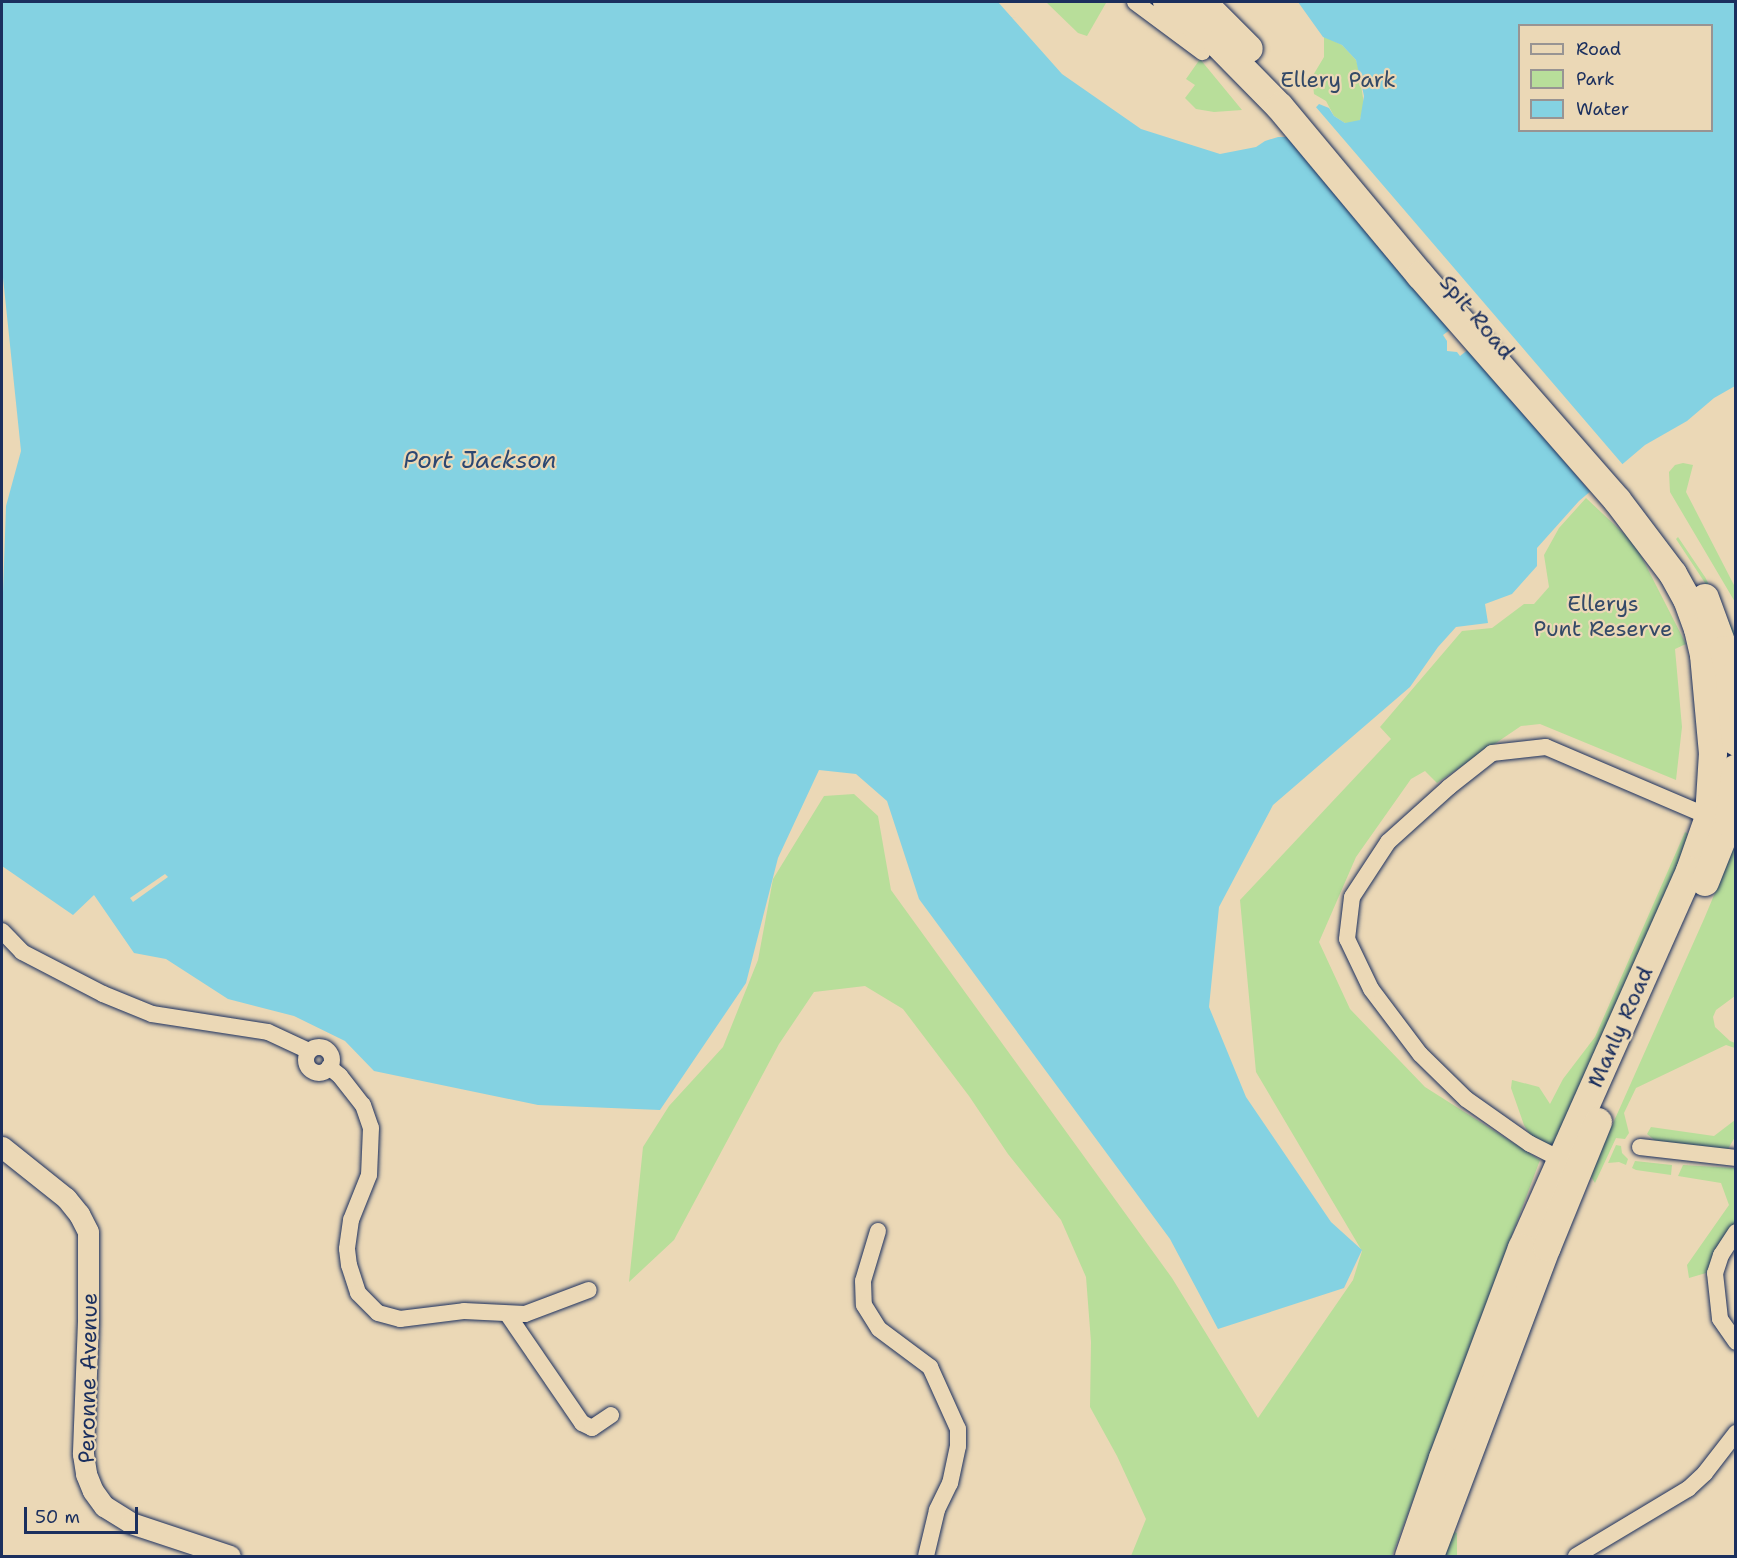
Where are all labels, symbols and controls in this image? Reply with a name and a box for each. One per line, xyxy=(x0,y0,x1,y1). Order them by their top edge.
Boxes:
legend xyxy=(1518,24,1713,132)
text: Road xyxy=(1576,37,1621,61)
park label: Ellery Park xyxy=(1280,67,1396,93)
text: Park xyxy=(1576,67,1615,91)
text: Water xyxy=(1576,97,1629,121)
street label: Spit Road xyxy=(1434,269,1520,365)
water label: Port Jackson xyxy=(404,447,556,475)
park label: Ellerys Punt Reserve xyxy=(1534,590,1672,642)
street label: Manly Road xyxy=(1582,962,1658,1092)
street label: Peronne Avenue xyxy=(73,1292,103,1464)
scale bar xyxy=(27,1495,141,1533)
text: 50 m xyxy=(35,1505,80,1529)

